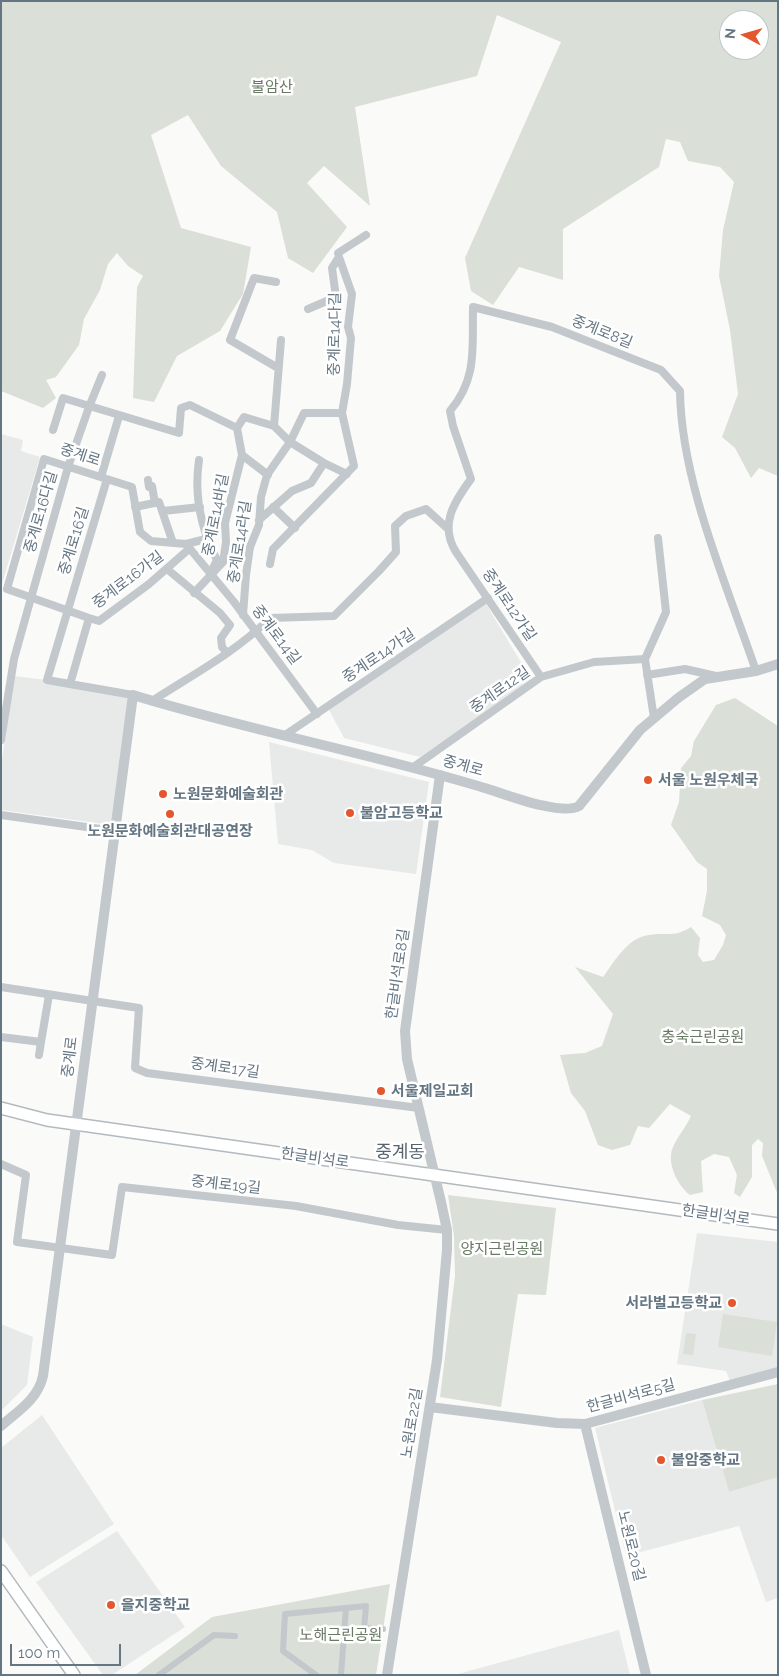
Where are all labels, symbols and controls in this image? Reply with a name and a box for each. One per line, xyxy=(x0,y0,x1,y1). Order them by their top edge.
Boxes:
north arrow xyxy=(719,10,769,60)
text: N xyxy=(722,27,739,40)
park label: 불암산 xyxy=(251,78,293,96)
street label: 중계로14다길 xyxy=(325,292,345,376)
street label: 중계로8길 xyxy=(569,312,635,352)
street label: 중계로 xyxy=(58,440,102,470)
street label: 중계로16다길 xyxy=(21,469,61,555)
street label: 중계로14바길 xyxy=(199,472,233,558)
street label: 중계로14라길 xyxy=(225,499,255,585)
street label: 중계로16길 xyxy=(55,505,93,577)
street label: 중계로16가길 xyxy=(89,547,167,613)
street label: 중계로12가길 xyxy=(478,565,540,645)
street label: 중계로14길 xyxy=(248,602,304,668)
street label: 중계로14가길 xyxy=(339,625,419,687)
street label: 중계로12길 xyxy=(466,663,534,717)
street label: 중계로 xyxy=(441,752,485,780)
place label: 서울 노원우체국 xyxy=(658,771,758,789)
marker: 서울 노원우체국 xyxy=(642,774,654,786)
place label: 노원문화예술회관 xyxy=(173,785,283,803)
marker: 노원문화예술회관 xyxy=(157,788,169,800)
place label: 불암고등학교 xyxy=(360,804,443,822)
marker: 불암고등학교 xyxy=(344,807,356,819)
marker: 노원문화예술회관대공연장 xyxy=(164,808,176,820)
place label: 노원문화예술회관대공연장 xyxy=(87,822,253,840)
street label: 한글비석로8길 xyxy=(383,927,413,1021)
park label: 충숙근린공원 xyxy=(662,1028,744,1046)
street label: 중계로 xyxy=(59,1035,81,1079)
street label: 중계로17길 xyxy=(189,1054,261,1082)
place label: 서울제일교회 xyxy=(391,1082,474,1100)
marker: 서울제일교회 xyxy=(375,1085,387,1097)
district label: 중계동 xyxy=(375,1142,425,1164)
street label: 한글비석로 xyxy=(280,1144,350,1172)
street label: 중계로19길 xyxy=(190,1172,262,1198)
street label: 한글비석로 xyxy=(681,1201,751,1229)
park label: 양지근린공원 xyxy=(461,1240,543,1258)
place label: 서라벌고등학교 xyxy=(625,1294,722,1312)
marker: 서라벌고등학교 xyxy=(726,1297,738,1309)
street label: 한글비석로5길 xyxy=(585,1376,677,1416)
street label: 노원로22길 xyxy=(398,1387,426,1459)
place label: 불암중학교 xyxy=(671,1451,740,1469)
marker: 불암중학교 xyxy=(655,1454,667,1466)
street label: 노원로20길 xyxy=(614,1509,648,1583)
place label: 을지중학교 xyxy=(121,1596,190,1614)
marker: 을지중학교 xyxy=(105,1599,117,1611)
park label: 노해근린공원 xyxy=(300,1626,382,1644)
scale bar xyxy=(12,1634,124,1666)
text: 100 m xyxy=(18,1644,60,1662)

